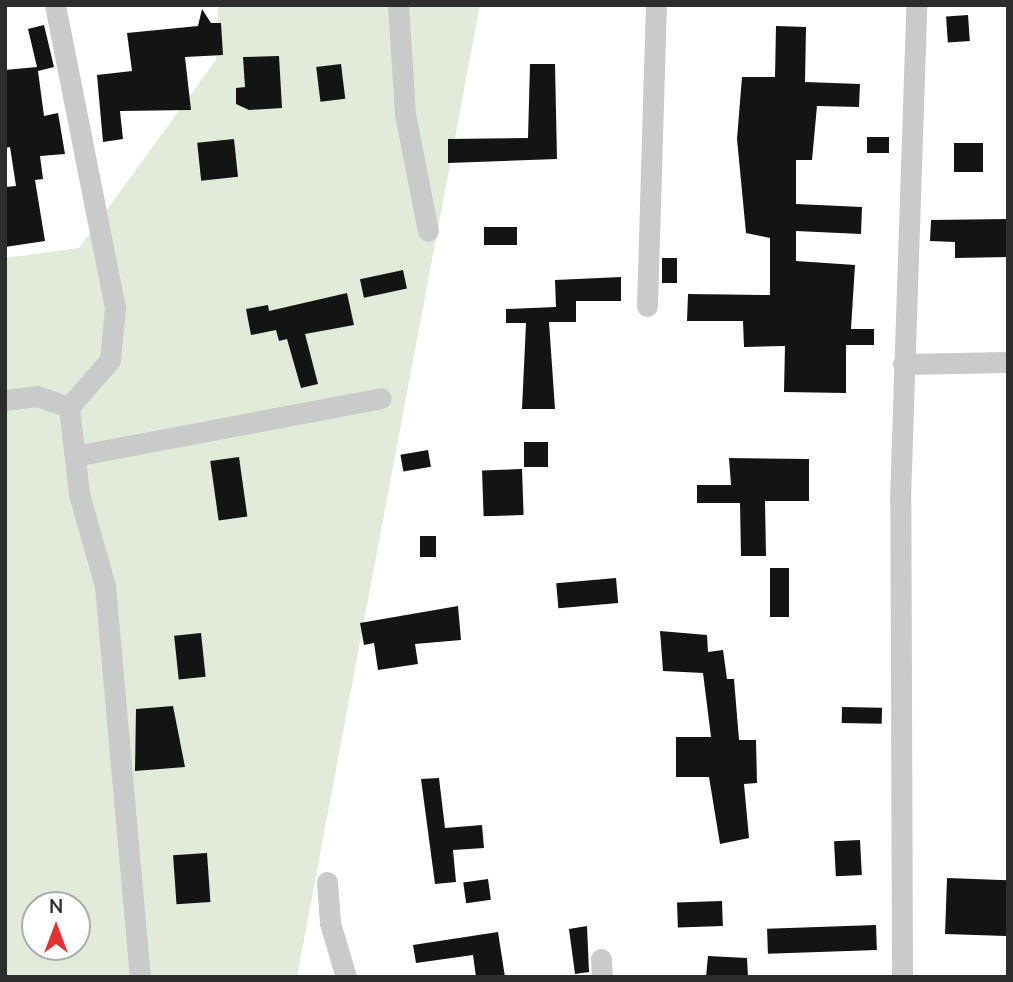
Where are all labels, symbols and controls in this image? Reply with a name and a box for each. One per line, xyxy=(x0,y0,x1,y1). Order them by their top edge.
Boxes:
north arrow xyxy=(21,891,91,961)
text: N xyxy=(49,894,63,920)

